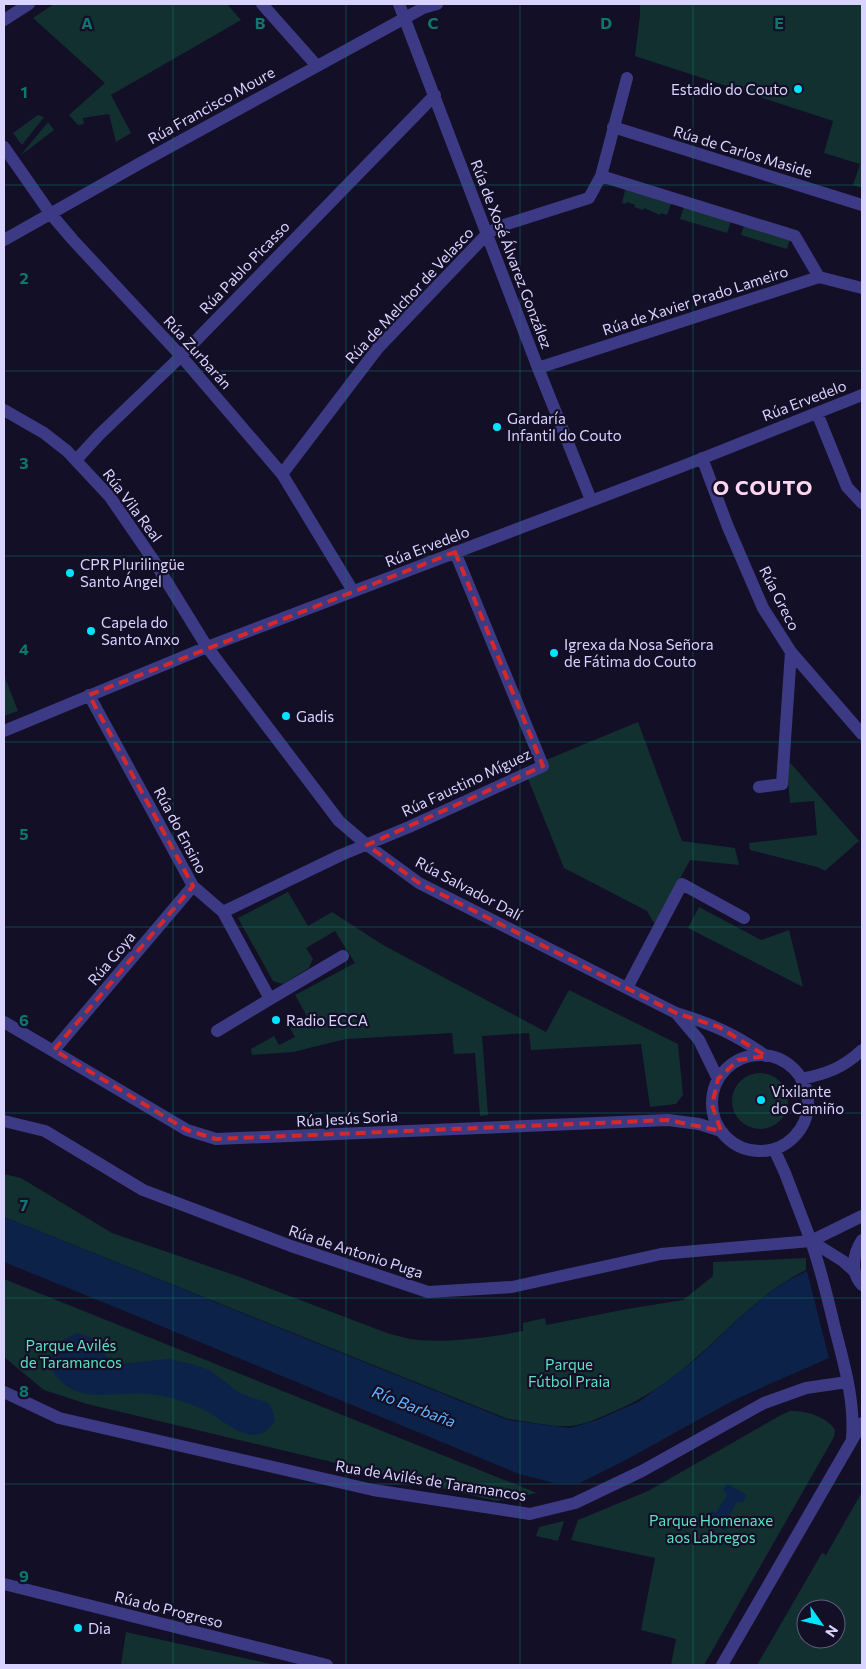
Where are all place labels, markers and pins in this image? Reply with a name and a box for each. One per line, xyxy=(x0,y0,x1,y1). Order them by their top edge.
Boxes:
place label: Estadio do Couto xyxy=(671,80,788,98)
marker: Estadio do Couto xyxy=(792,83,804,95)
place label: Gardaría Infantil do Couto xyxy=(507,409,622,444)
marker: Gardaría Infantil do Couto xyxy=(491,421,503,433)
place label: CPR Plurilingüe Santo Ángel xyxy=(80,555,185,590)
marker: CPR Plurilingüe Santo Ángel xyxy=(64,567,76,579)
place label: Capela do Santo Anxo xyxy=(101,613,180,648)
marker: Capela do Santo Anxo xyxy=(85,625,97,637)
place label: Igrexa da Nosa Señora de Fátima do Couto xyxy=(564,635,714,670)
marker: Igrexa da Nosa Señora de Fátima do Couto xyxy=(548,647,560,659)
place label: Gadis xyxy=(296,707,334,725)
marker: Gadis xyxy=(280,710,292,722)
place label: Radio ECCA xyxy=(286,1011,368,1029)
marker: Radio ECCA xyxy=(270,1014,282,1026)
place label: Vixilante do Camiño xyxy=(771,1082,844,1117)
marker: Vixilante do Camiño xyxy=(755,1094,767,1106)
place label: Dia xyxy=(88,1619,111,1637)
marker: Dia xyxy=(72,1622,84,1634)

